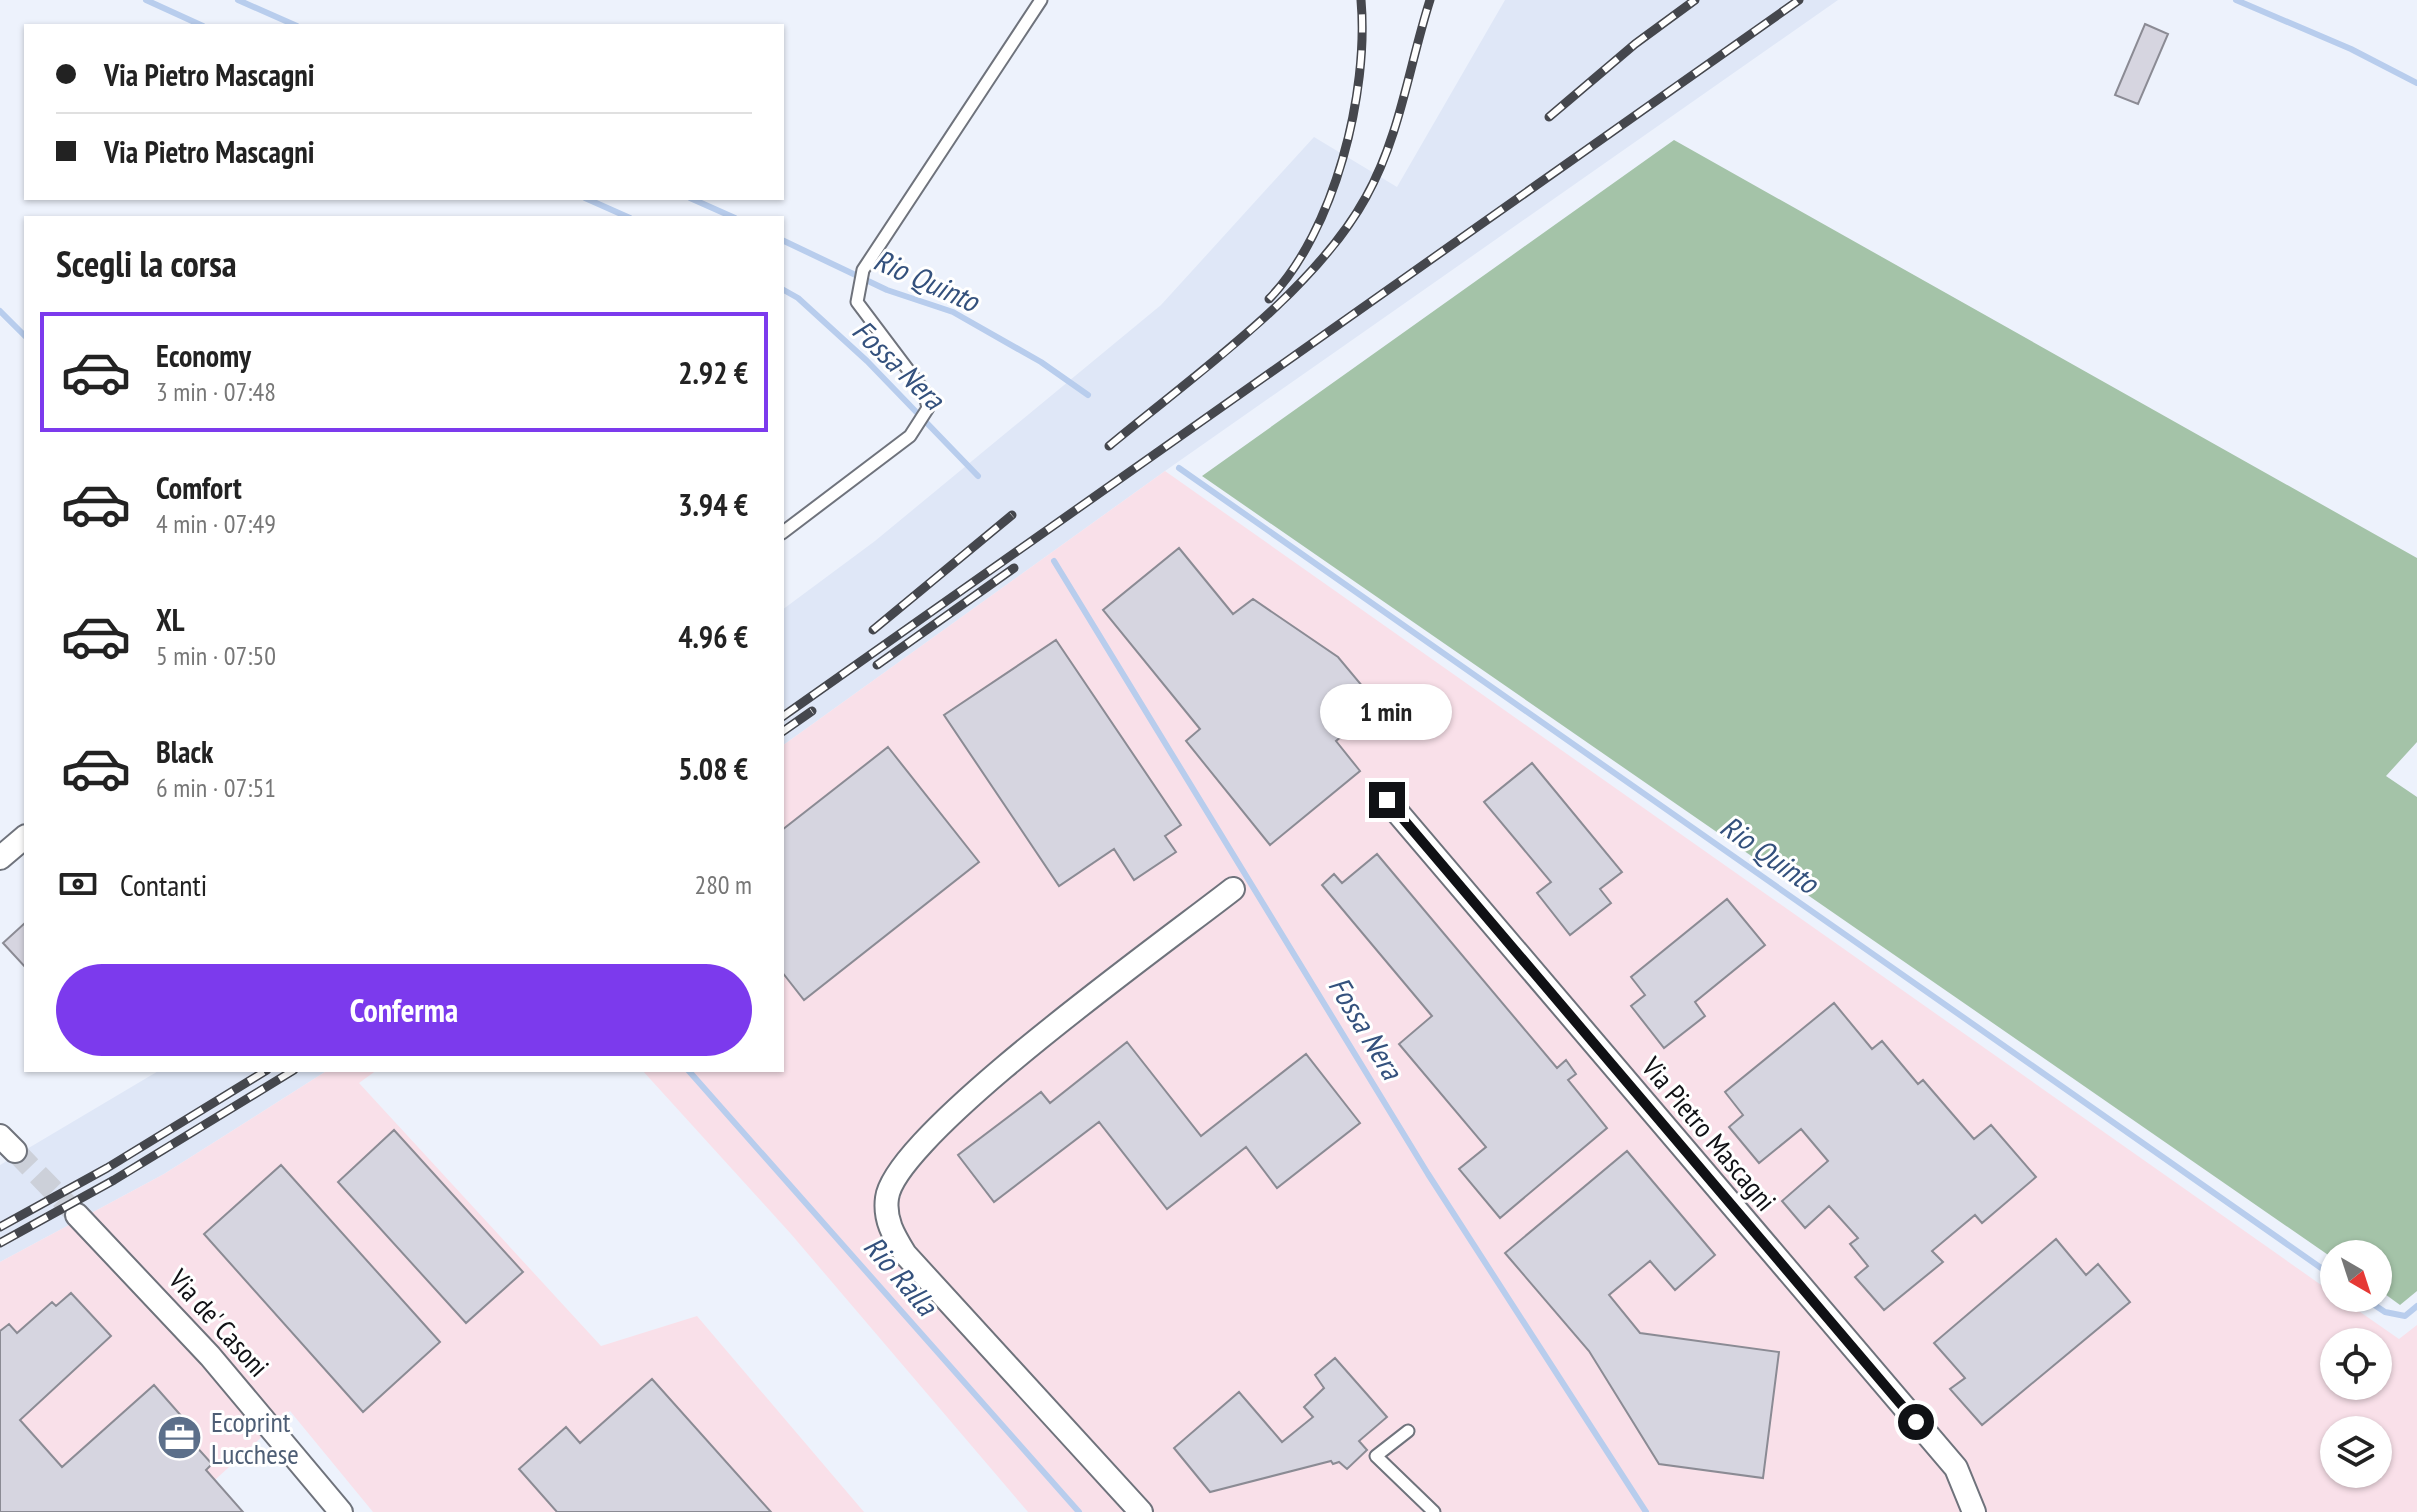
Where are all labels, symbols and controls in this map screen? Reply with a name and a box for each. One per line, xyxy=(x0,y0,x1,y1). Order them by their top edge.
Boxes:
text: Via Pietro Mascagni xyxy=(104,55,315,94)
text: Via Pietro Mascagni xyxy=(104,132,315,171)
water label: Rio Quinto xyxy=(868,239,987,321)
text: Scegli la corsa xyxy=(56,240,237,287)
water label: Fossa Nera xyxy=(845,311,955,418)
icon: car xyxy=(60,336,132,408)
text: Economy xyxy=(156,336,251,375)
text: 2.92 € xyxy=(678,353,748,392)
text: 3 min · 07:48 xyxy=(156,375,276,408)
icon: car xyxy=(60,468,132,540)
text: Comfort xyxy=(156,468,242,507)
text: 3.94 € xyxy=(678,485,748,524)
text: 4 min · 07:49 xyxy=(156,507,276,540)
icon: car xyxy=(60,600,132,672)
text: XL xyxy=(156,600,185,639)
text: 4.96 € xyxy=(678,617,748,656)
text: 5 min · 07:50 xyxy=(156,639,276,672)
callout: 1 min xyxy=(1321,684,1453,740)
text: 1 min xyxy=(1360,695,1412,728)
icon: car xyxy=(60,732,132,804)
text: Black xyxy=(156,732,213,771)
text: 5.08 € xyxy=(678,749,748,788)
text: 6 min · 07:51 xyxy=(156,771,276,804)
route end xyxy=(1369,782,1405,818)
water label: Rio Quinto xyxy=(1713,806,1828,903)
icon: cash xyxy=(56,862,100,906)
text: Contanti xyxy=(120,865,207,904)
text: 280 m xyxy=(694,868,752,901)
button: Conferma xyxy=(56,964,752,1056)
water label: Fossa Nera xyxy=(1321,969,1413,1087)
street label: Via Pietro Mascagni xyxy=(1634,1048,1785,1218)
water label: Rio Ralla xyxy=(856,1227,948,1324)
north arrow xyxy=(2320,1240,2392,1312)
map controls xyxy=(2320,1240,2392,1488)
street label: Via de' Casoni xyxy=(161,1260,277,1384)
button: locate xyxy=(2320,1328,2392,1400)
place label: Ecoprint Lucchese xyxy=(211,1403,299,1472)
route start xyxy=(1898,1404,1934,1440)
office icon: Ecoprint Lucchese xyxy=(156,1414,204,1462)
button: layers xyxy=(2320,1416,2392,1488)

